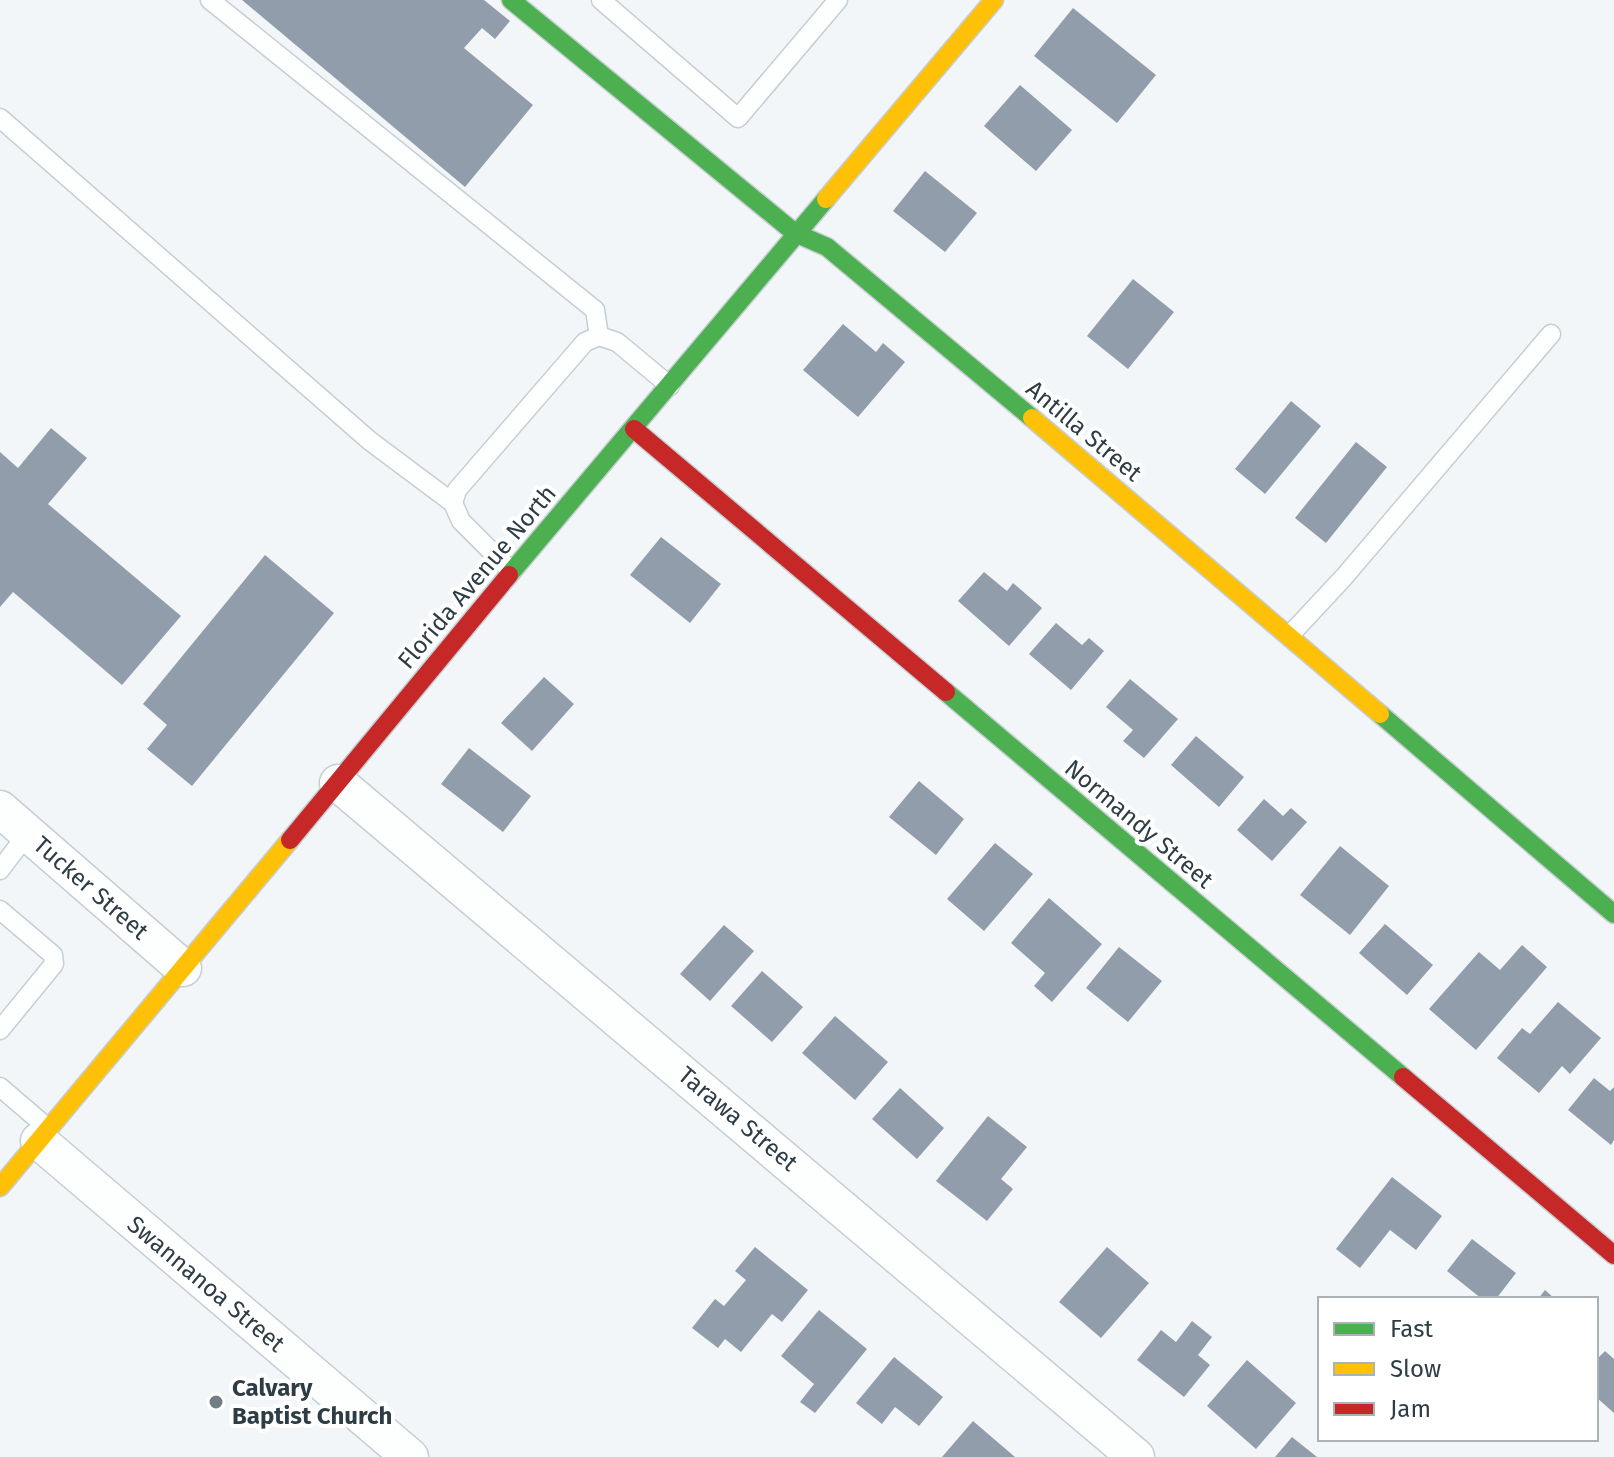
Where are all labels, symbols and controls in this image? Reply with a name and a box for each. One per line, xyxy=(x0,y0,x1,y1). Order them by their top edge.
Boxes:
street label: Antilla Street xyxy=(1021,375,1148,487)
street label: Florida Avenue North xyxy=(392,480,562,674)
street label: Normandy Street xyxy=(1059,754,1219,894)
street label: Tucker Street xyxy=(28,831,154,946)
street label: Tarawa Street xyxy=(673,1061,804,1177)
street label: Swannanoa Street xyxy=(122,1210,291,1358)
legend xyxy=(1318,1297,1598,1441)
text: Fast xyxy=(1390,1315,1433,1343)
text: Slow xyxy=(1390,1355,1441,1383)
place label: Calvary Baptist Church xyxy=(232,1374,392,1430)
marker: Calvary Baptist Church xyxy=(207,1393,225,1411)
text: Jam xyxy=(1390,1395,1431,1423)

